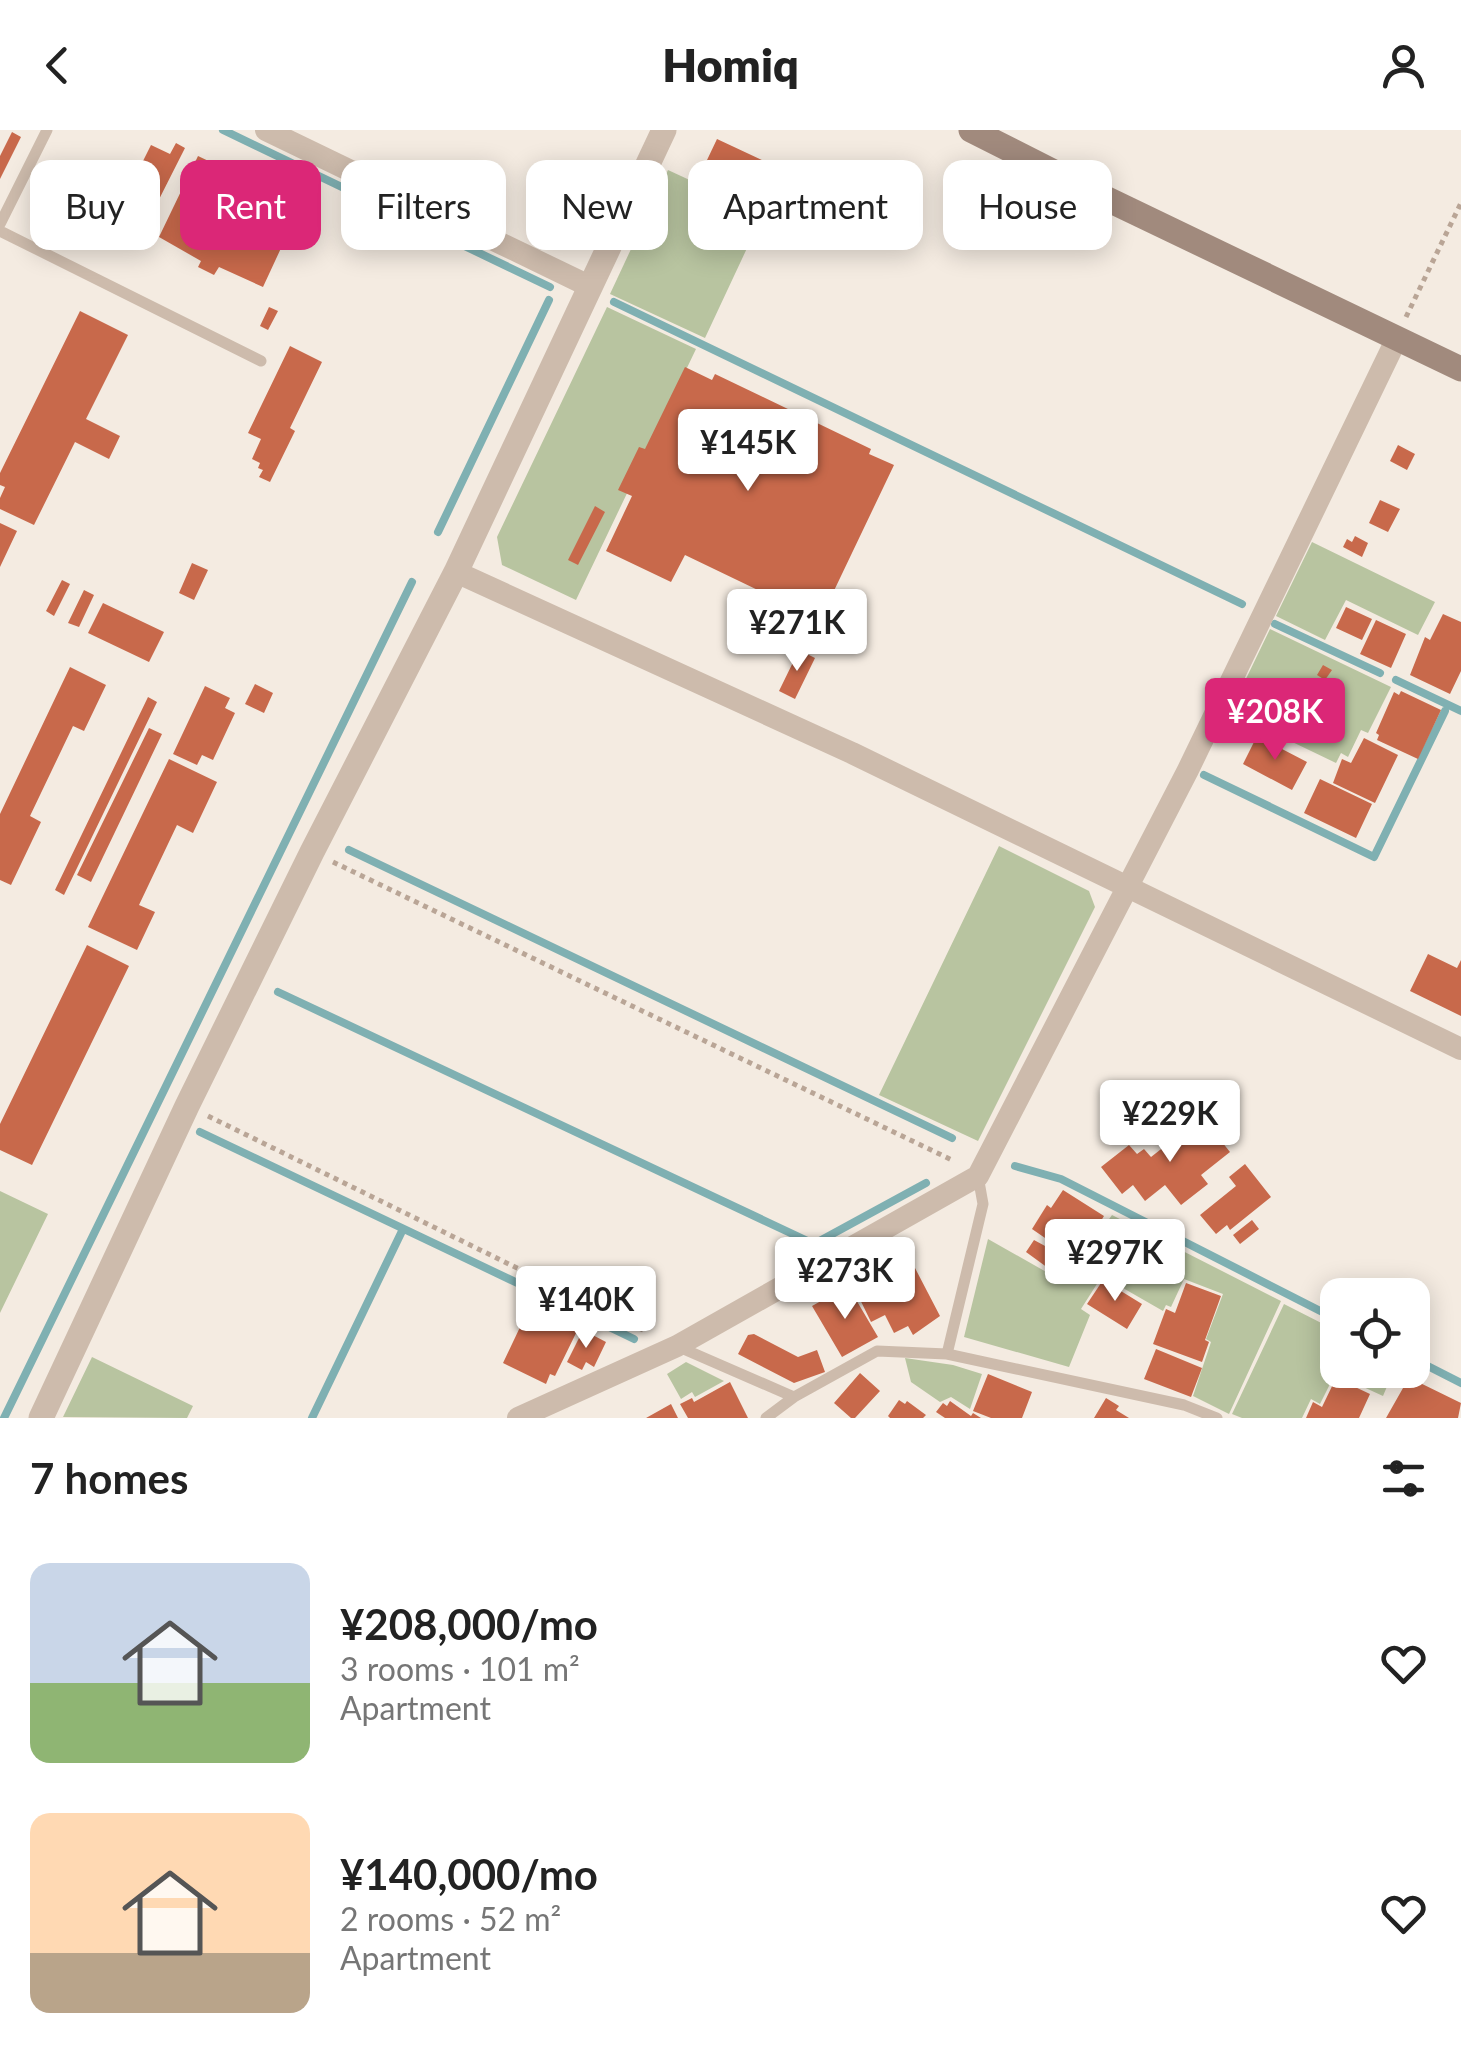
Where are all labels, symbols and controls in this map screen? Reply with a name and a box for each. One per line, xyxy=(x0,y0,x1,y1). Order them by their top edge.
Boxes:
icon: back xyxy=(30,38,85,93)
text: Homiq xyxy=(662,38,799,92)
icon: person xyxy=(1376,38,1431,93)
chip: Buy xyxy=(30,160,160,250)
chip: Rent xyxy=(180,160,321,250)
chip: Filters xyxy=(341,160,506,250)
chip: New xyxy=(526,160,668,250)
chip: Apartment xyxy=(688,160,923,250)
chip: House xyxy=(943,160,1112,250)
pin: ¥145K xyxy=(678,409,818,494)
text: ¥145K xyxy=(700,422,796,461)
pin: ¥271K xyxy=(727,589,867,674)
text: ¥271K xyxy=(749,602,845,641)
pin: ¥208K xyxy=(1205,678,1345,763)
text: ¥208K xyxy=(1227,691,1323,730)
pin: ¥229K xyxy=(1100,1080,1240,1165)
text: ¥229K xyxy=(1122,1093,1218,1132)
pin: ¥297K xyxy=(1045,1219,1185,1304)
text: ¥297K xyxy=(1067,1232,1163,1271)
pin: ¥273K xyxy=(775,1237,915,1322)
text: ¥273K xyxy=(797,1250,893,1289)
pin: ¥140K xyxy=(516,1266,656,1351)
map controls xyxy=(1320,1278,1430,1388)
button: locate xyxy=(1320,1278,1430,1388)
text: ¥140K xyxy=(538,1279,634,1318)
icon: filters xyxy=(1376,1451,1431,1506)
text: 7 homes xyxy=(30,1453,188,1503)
text: ¥208,000/mo xyxy=(340,1599,598,1649)
icon: home xyxy=(110,1603,230,1723)
icon: heart xyxy=(1376,1636,1431,1691)
text: 3 rooms · 101 m² xyxy=(340,1649,580,1688)
text: Apartment xyxy=(340,1688,491,1727)
text: ¥140,000/mo xyxy=(340,1849,598,1899)
icon: home xyxy=(110,1853,230,1973)
icon: heart xyxy=(1376,1886,1431,1941)
text: 2 rooms · 52 m² xyxy=(340,1899,561,1938)
text: Apartment xyxy=(340,1938,491,1977)

